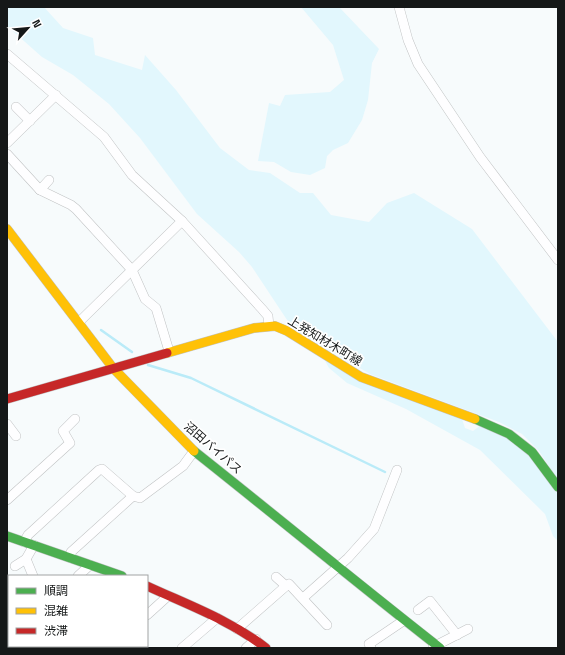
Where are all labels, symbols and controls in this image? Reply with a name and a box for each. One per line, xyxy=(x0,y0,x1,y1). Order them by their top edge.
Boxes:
north arrow xyxy=(8,8,48,48)
text: N xyxy=(29,17,45,30)
street label: 上発知材木町線 xyxy=(285,313,365,369)
street label: 沼田バイパス xyxy=(181,418,245,478)
legend xyxy=(8,575,148,647)
text: 順調 xyxy=(44,583,68,599)
text: 混雑 xyxy=(44,603,68,619)
text: 渋滞 xyxy=(44,623,68,639)

